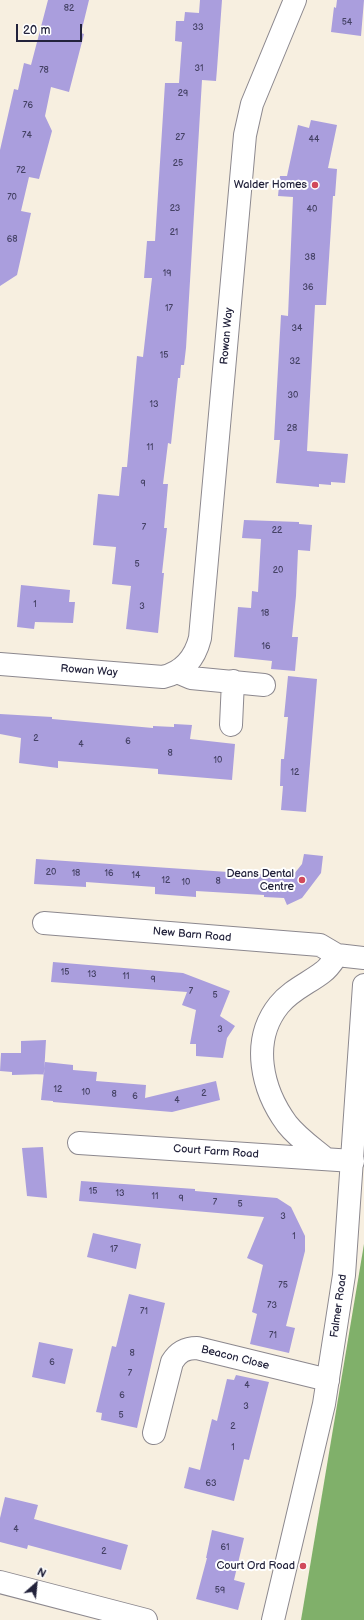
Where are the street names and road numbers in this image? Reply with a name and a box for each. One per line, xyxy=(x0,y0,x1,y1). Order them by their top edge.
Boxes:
street label: Rowan Way xyxy=(218,307,236,365)
street label: Rowan Way xyxy=(60,662,118,680)
street label: New Barn Road xyxy=(152,925,232,945)
street label: Court Farm Road xyxy=(173,1142,259,1162)
street label: Falmer Road xyxy=(328,1273,350,1339)
street label: Beacon Close xyxy=(199,1343,271,1373)

